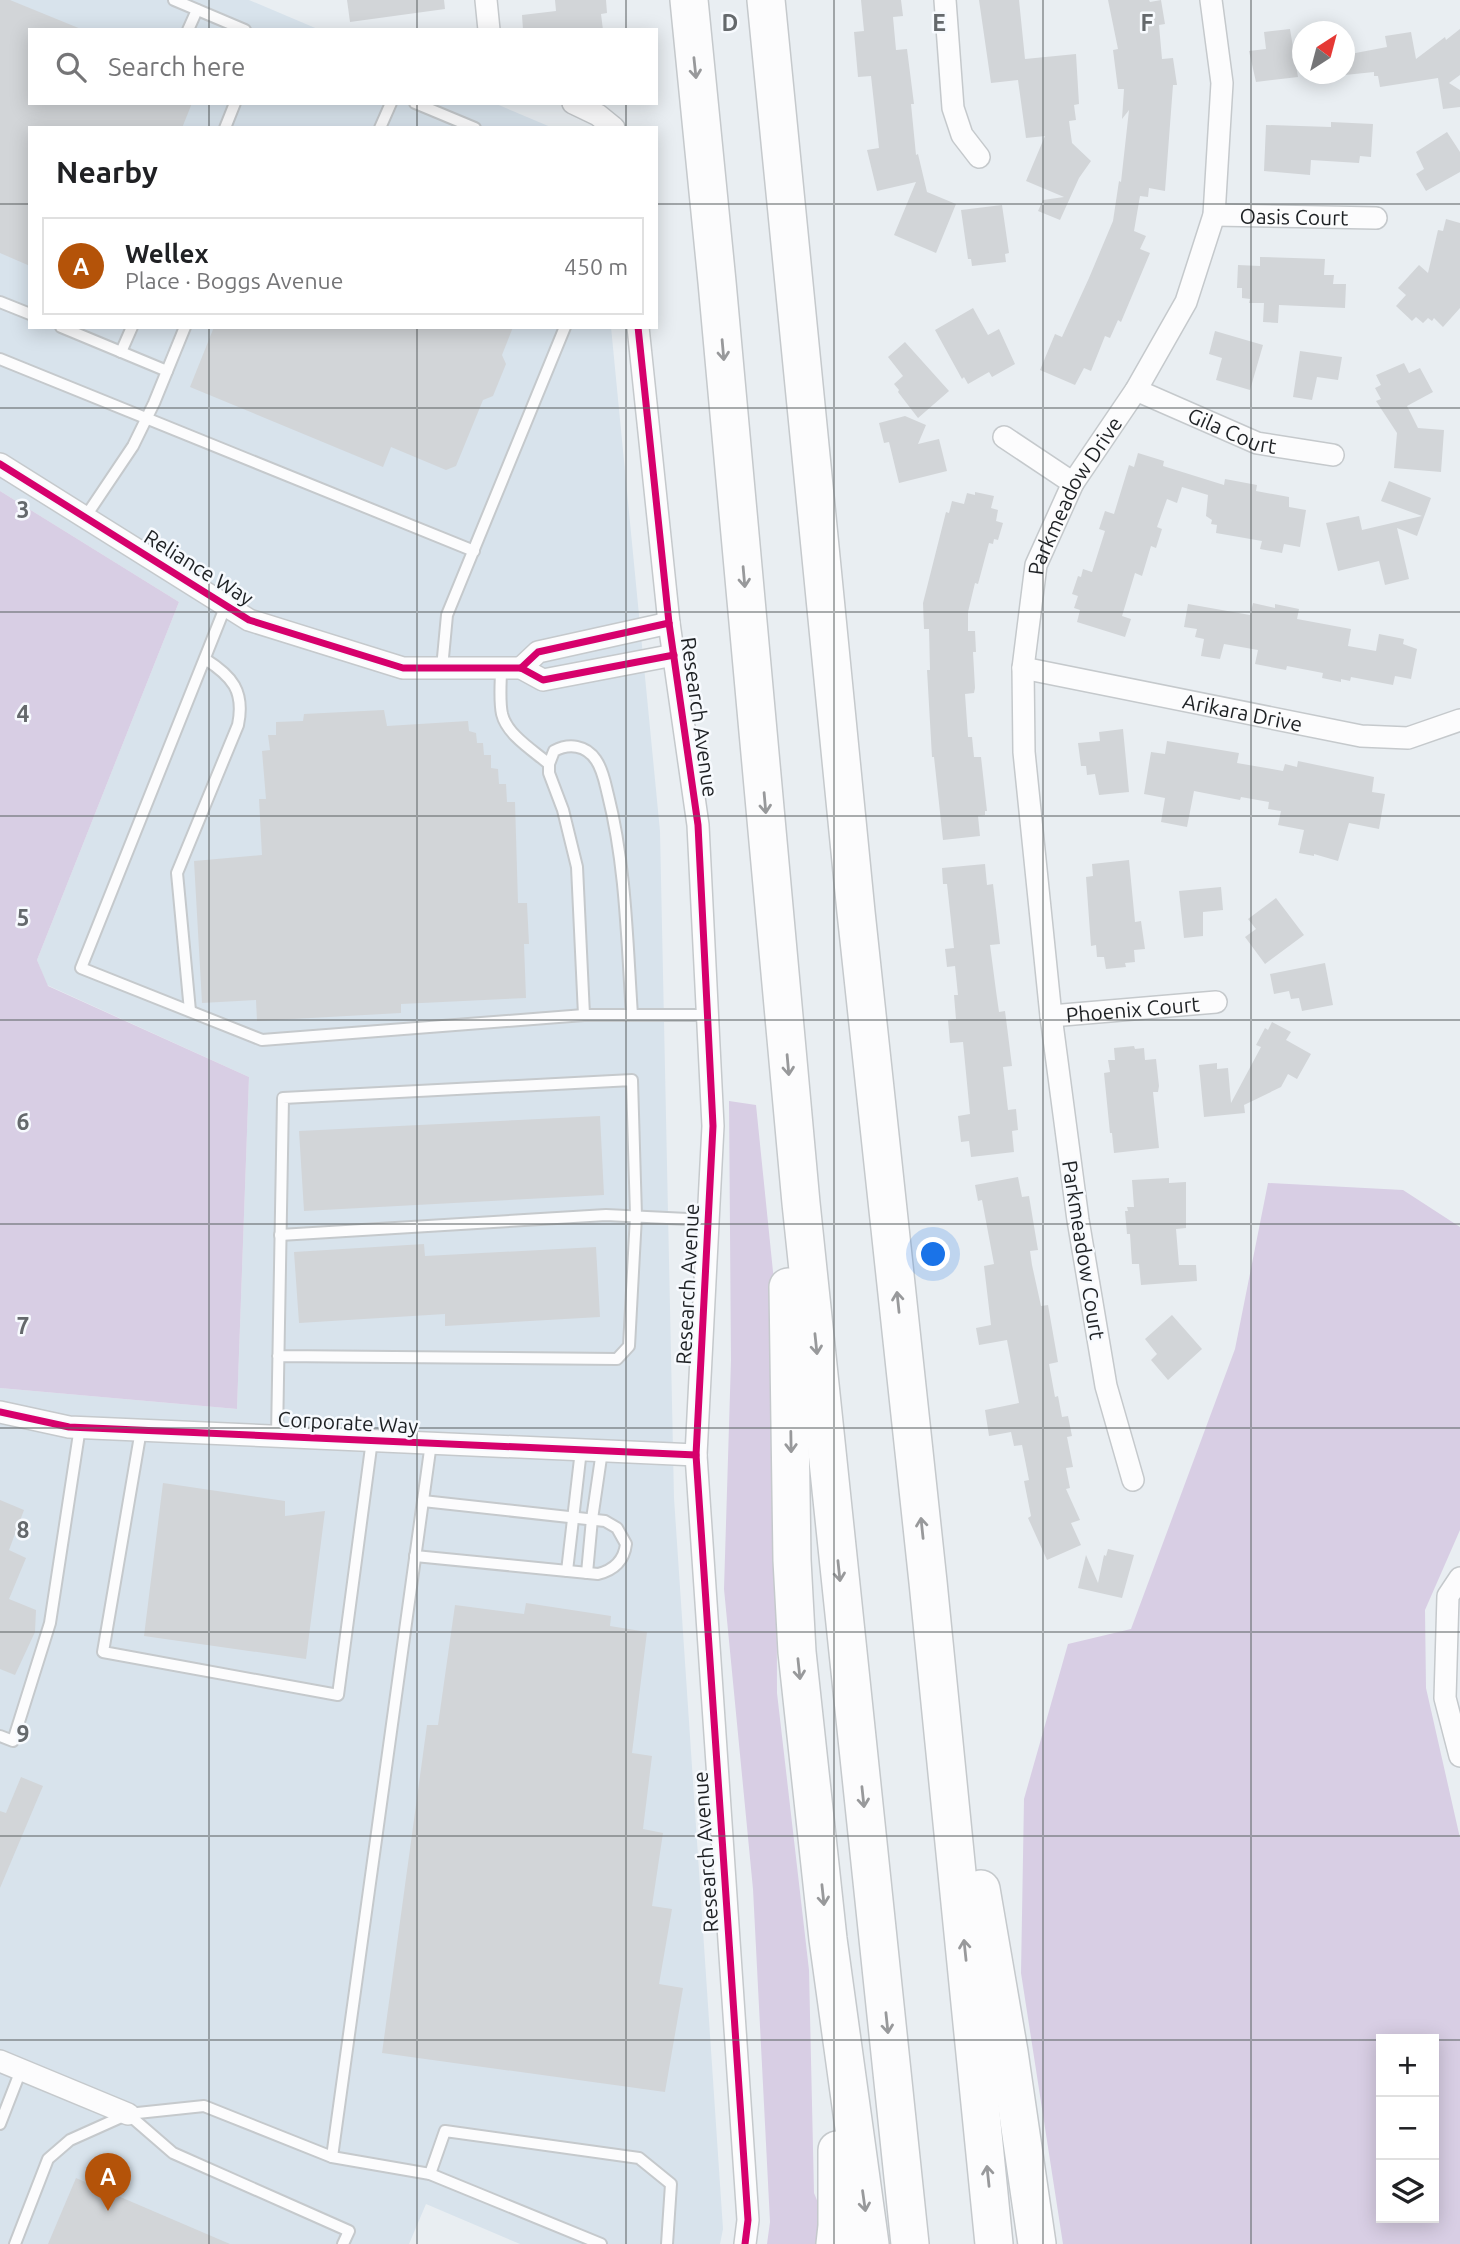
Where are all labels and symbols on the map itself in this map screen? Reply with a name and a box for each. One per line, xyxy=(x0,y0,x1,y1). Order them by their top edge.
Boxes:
text: D xyxy=(722,10,738,35)
text: E xyxy=(932,10,946,35)
text: F xyxy=(1141,10,1154,35)
north arrow xyxy=(1292,21,1355,84)
one-way arrow xyxy=(689,56,702,79)
street label: Oasis Court xyxy=(1239,203,1349,229)
one-way arrow xyxy=(717,338,730,361)
street label: Gila Court xyxy=(1184,402,1278,458)
street label: Parkmeadow Drive xyxy=(1023,412,1127,576)
text: 3 xyxy=(17,497,29,522)
street label: Reliance Way xyxy=(140,524,258,610)
one-way arrow xyxy=(738,565,751,587)
street label: Research Avenue xyxy=(677,635,723,799)
street label: Arikara Drive xyxy=(1181,688,1304,736)
text: 4 xyxy=(17,701,30,726)
one-way arrow xyxy=(758,791,771,814)
text: 5 xyxy=(17,905,29,930)
street label: Phoenix Court xyxy=(1065,991,1201,1027)
one-way arrow xyxy=(782,1053,795,1076)
text: 6 xyxy=(17,1109,30,1134)
street label: Parkmeadow Court xyxy=(1058,1159,1110,1341)
street label: Research Avenue xyxy=(671,1203,703,1365)
your location xyxy=(916,1237,950,1271)
one-way arrow xyxy=(891,1291,904,1314)
text: 7 xyxy=(17,1313,29,1338)
one-way arrow xyxy=(809,1333,822,1355)
street label: Corporate Way xyxy=(277,1406,419,1438)
one-way arrow xyxy=(784,1430,797,1453)
text: 8 xyxy=(17,1517,29,1542)
one-way arrow xyxy=(915,1518,928,1540)
one-way arrow xyxy=(833,1559,846,1582)
one-way arrow xyxy=(792,1657,805,1680)
text: 9 xyxy=(17,1721,29,1746)
street label: Research Avenue xyxy=(687,1771,723,1933)
one-way arrow xyxy=(857,1785,870,1808)
one-way arrow xyxy=(817,1883,830,1906)
one-way arrow xyxy=(958,1939,971,1962)
one-way arrow xyxy=(880,2011,893,2034)
pin: A xyxy=(85,2153,131,2211)
one-way arrow xyxy=(981,2165,994,2188)
one-way arrow xyxy=(858,2189,871,2212)

